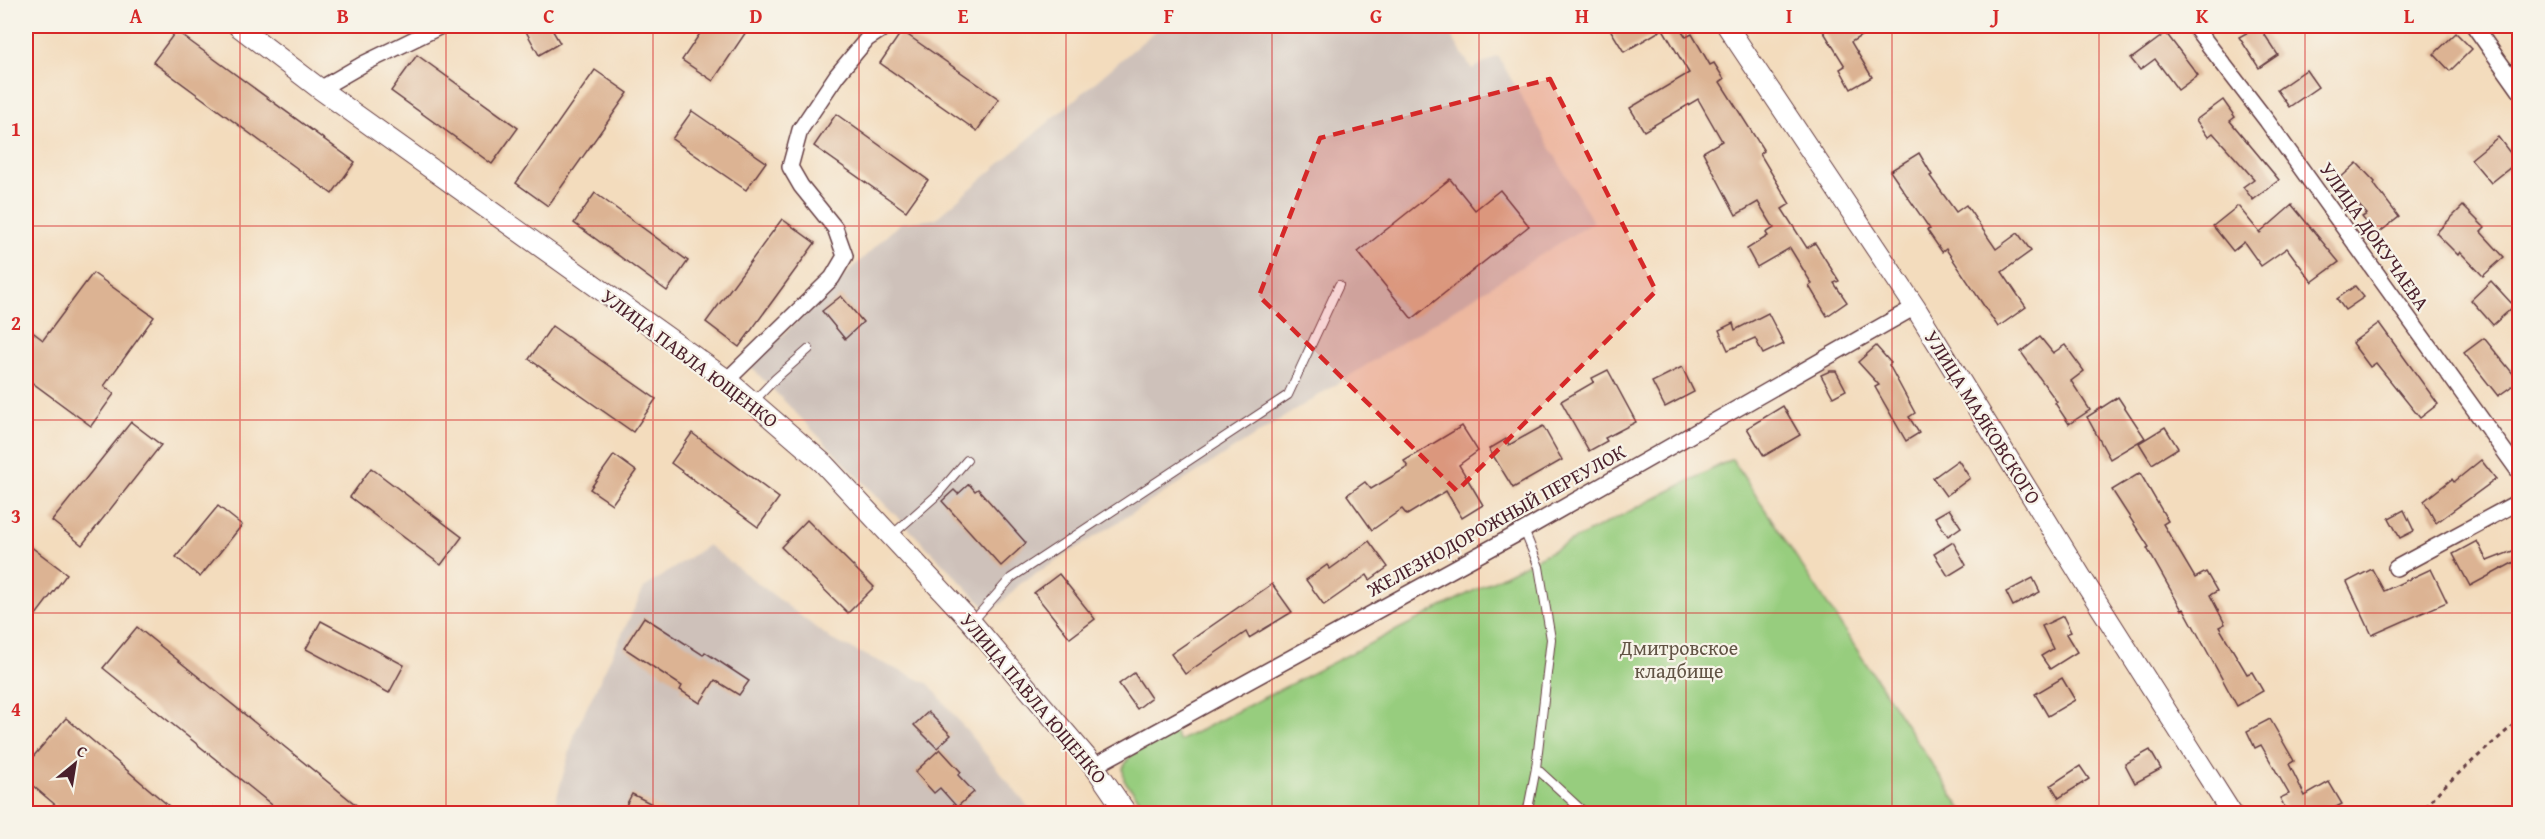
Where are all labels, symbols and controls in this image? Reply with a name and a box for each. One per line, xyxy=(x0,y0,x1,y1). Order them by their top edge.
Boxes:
text: A xyxy=(130,1,143,30)
text: B xyxy=(337,1,349,30)
text: C xyxy=(543,1,555,30)
text: D xyxy=(749,1,763,30)
text: E xyxy=(958,1,969,30)
text: F xyxy=(1164,1,1174,30)
text: G xyxy=(1370,1,1382,30)
text: H xyxy=(1575,1,1589,30)
text: I xyxy=(1786,1,1792,30)
text: J xyxy=(1990,1,2000,30)
text: K xyxy=(2196,1,2209,30)
text: L xyxy=(2404,1,2415,30)
text: 1 xyxy=(11,114,21,143)
street label: УЛИЦА ДОКУЧАЕВА xyxy=(2313,156,2437,316)
street label: УЛИЦА ПАВЛА ЮЩЕНКО xyxy=(595,282,785,434)
text: 2 xyxy=(11,308,21,337)
street label: УЛИЦА МАЯКОВСКОГО xyxy=(1918,324,2048,510)
street label: ЖЕЛЕЗНОДОРОЖНЫЙ ПЕРЕУЛОК xyxy=(1360,436,1631,604)
text: 3 xyxy=(11,501,21,530)
street label: УЛИЦА ПАВЛА ЮЩЕНКО xyxy=(954,606,1114,790)
park label: Дмитровское кладбище xyxy=(1619,633,1738,685)
text: 4 xyxy=(11,694,21,723)
north arrow xyxy=(45,734,105,794)
text: С xyxy=(73,738,92,764)

